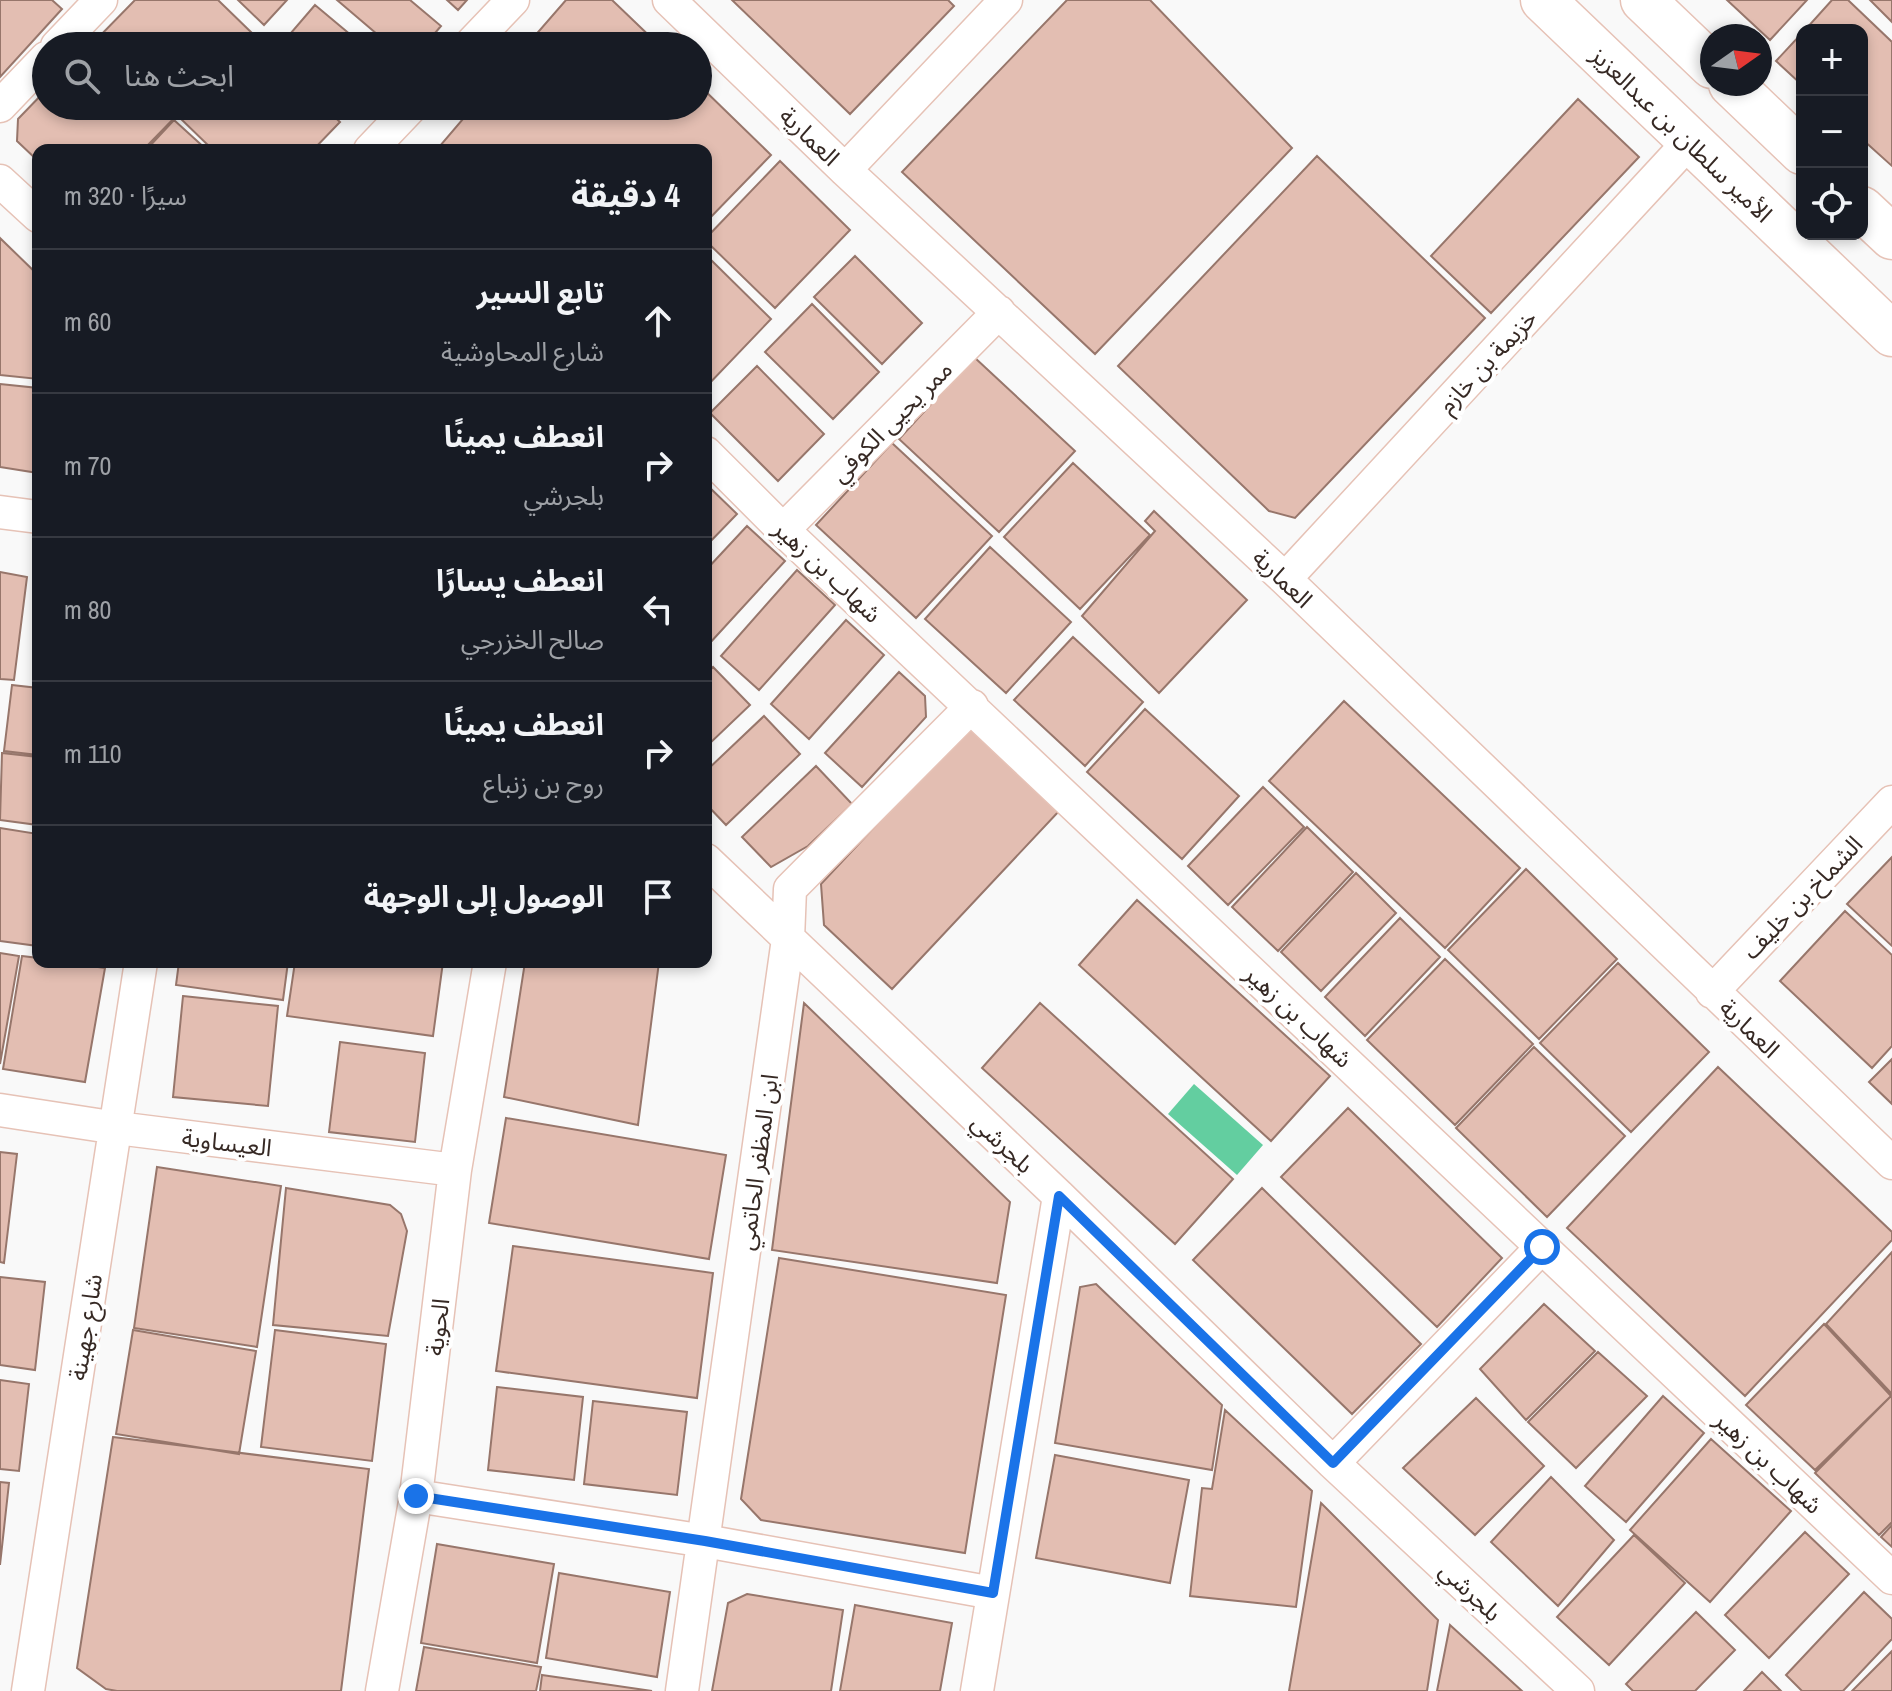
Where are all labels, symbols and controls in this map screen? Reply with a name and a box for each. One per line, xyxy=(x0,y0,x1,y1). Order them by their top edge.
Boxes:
north arrow xyxy=(1700,24,1772,96)
map controls xyxy=(1796,24,1868,240)
button: + xyxy=(1796,24,1868,96)
search box xyxy=(32,32,712,120)
street label: الأمير سلطان بن عبدالعزيز xyxy=(1584,38,1780,229)
icon: search xyxy=(60,54,104,98)
text: ابحث هنا xyxy=(124,55,234,95)
button: − xyxy=(1796,96,1868,168)
street label: العمارية xyxy=(773,99,847,173)
button: locate xyxy=(1796,168,1868,240)
text: 4 دقيقة xyxy=(571,172,680,218)
text: سيرًا · 320 m xyxy=(64,178,187,213)
text: تابع السير xyxy=(477,272,604,312)
icon: ahead xyxy=(636,299,680,343)
street label: خزيمة بن خازم xyxy=(1431,302,1546,422)
text: 60 m xyxy=(64,304,111,339)
text: شارع المحاوشية xyxy=(441,334,604,369)
street label: ممر يحيى الكوفي xyxy=(823,353,961,491)
text: انعطف يمينًا xyxy=(444,416,604,456)
icon: right xyxy=(636,443,680,487)
text: 70 m xyxy=(64,448,111,483)
text: بلجرشي xyxy=(524,478,604,513)
street label: شهاب بن زهير xyxy=(766,512,889,629)
street label: العمارية xyxy=(1246,541,1320,615)
text: انعطف يسارًا xyxy=(436,560,604,600)
icon: left xyxy=(636,587,680,631)
text: 80 m xyxy=(64,592,111,627)
text: صالح الخزرجي xyxy=(461,622,604,657)
text: انعطف يمينًا xyxy=(444,704,604,744)
icon: right xyxy=(636,731,680,775)
text: 110 m xyxy=(64,736,122,771)
text: روح بن زنباع xyxy=(483,766,604,801)
street label: الشماخ بن خليف xyxy=(1735,828,1871,967)
icon: arrive xyxy=(636,875,680,919)
text: الوصول إلى الوجهة xyxy=(364,876,604,916)
street label: شهاب بن زهير xyxy=(1237,957,1360,1074)
street label: العمارية xyxy=(1713,991,1787,1065)
street label: ابن المظفر الحاتمي xyxy=(729,1072,789,1253)
street label: بلجرشي xyxy=(963,1106,1041,1183)
street label: العيساوية xyxy=(180,1121,274,1163)
route start xyxy=(1524,1229,1560,1265)
street label: شارع جهينة xyxy=(61,1271,111,1383)
street label: الحوية xyxy=(418,1297,456,1357)
street label: شهاب بن زهير xyxy=(1707,1403,1830,1520)
route end xyxy=(398,1478,434,1514)
street label: بلجرشي xyxy=(1431,1554,1509,1631)

